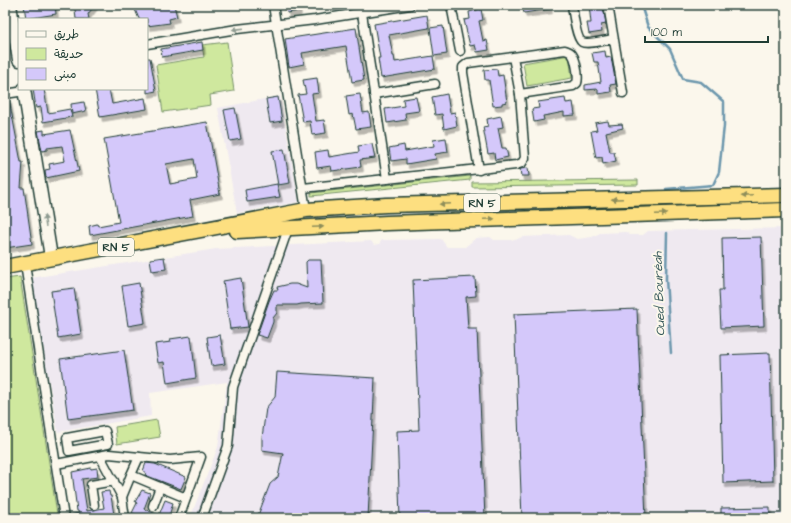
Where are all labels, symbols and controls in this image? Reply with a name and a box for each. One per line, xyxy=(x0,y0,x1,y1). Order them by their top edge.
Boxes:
legend xyxy=(18,18,148,90)
scale bar xyxy=(645,18,768,44)
text: 100 m xyxy=(651,24,682,41)
text: طريق xyxy=(54,26,79,43)
one-way arrow xyxy=(232,26,244,33)
text: حديقة xyxy=(54,46,83,63)
text: مبنى xyxy=(54,66,77,83)
one-way arrow xyxy=(741,192,753,199)
road number: RN 5 xyxy=(464,194,500,212)
one-way arrow xyxy=(610,196,623,202)
one-way arrow xyxy=(439,200,451,207)
one-way arrow xyxy=(655,211,668,217)
one-way arrow xyxy=(42,215,48,227)
one-way arrow xyxy=(483,216,495,223)
one-way arrow xyxy=(312,224,325,230)
road number: RN 5 xyxy=(98,238,134,256)
water label: Oued Bouréah xyxy=(649,251,669,337)

